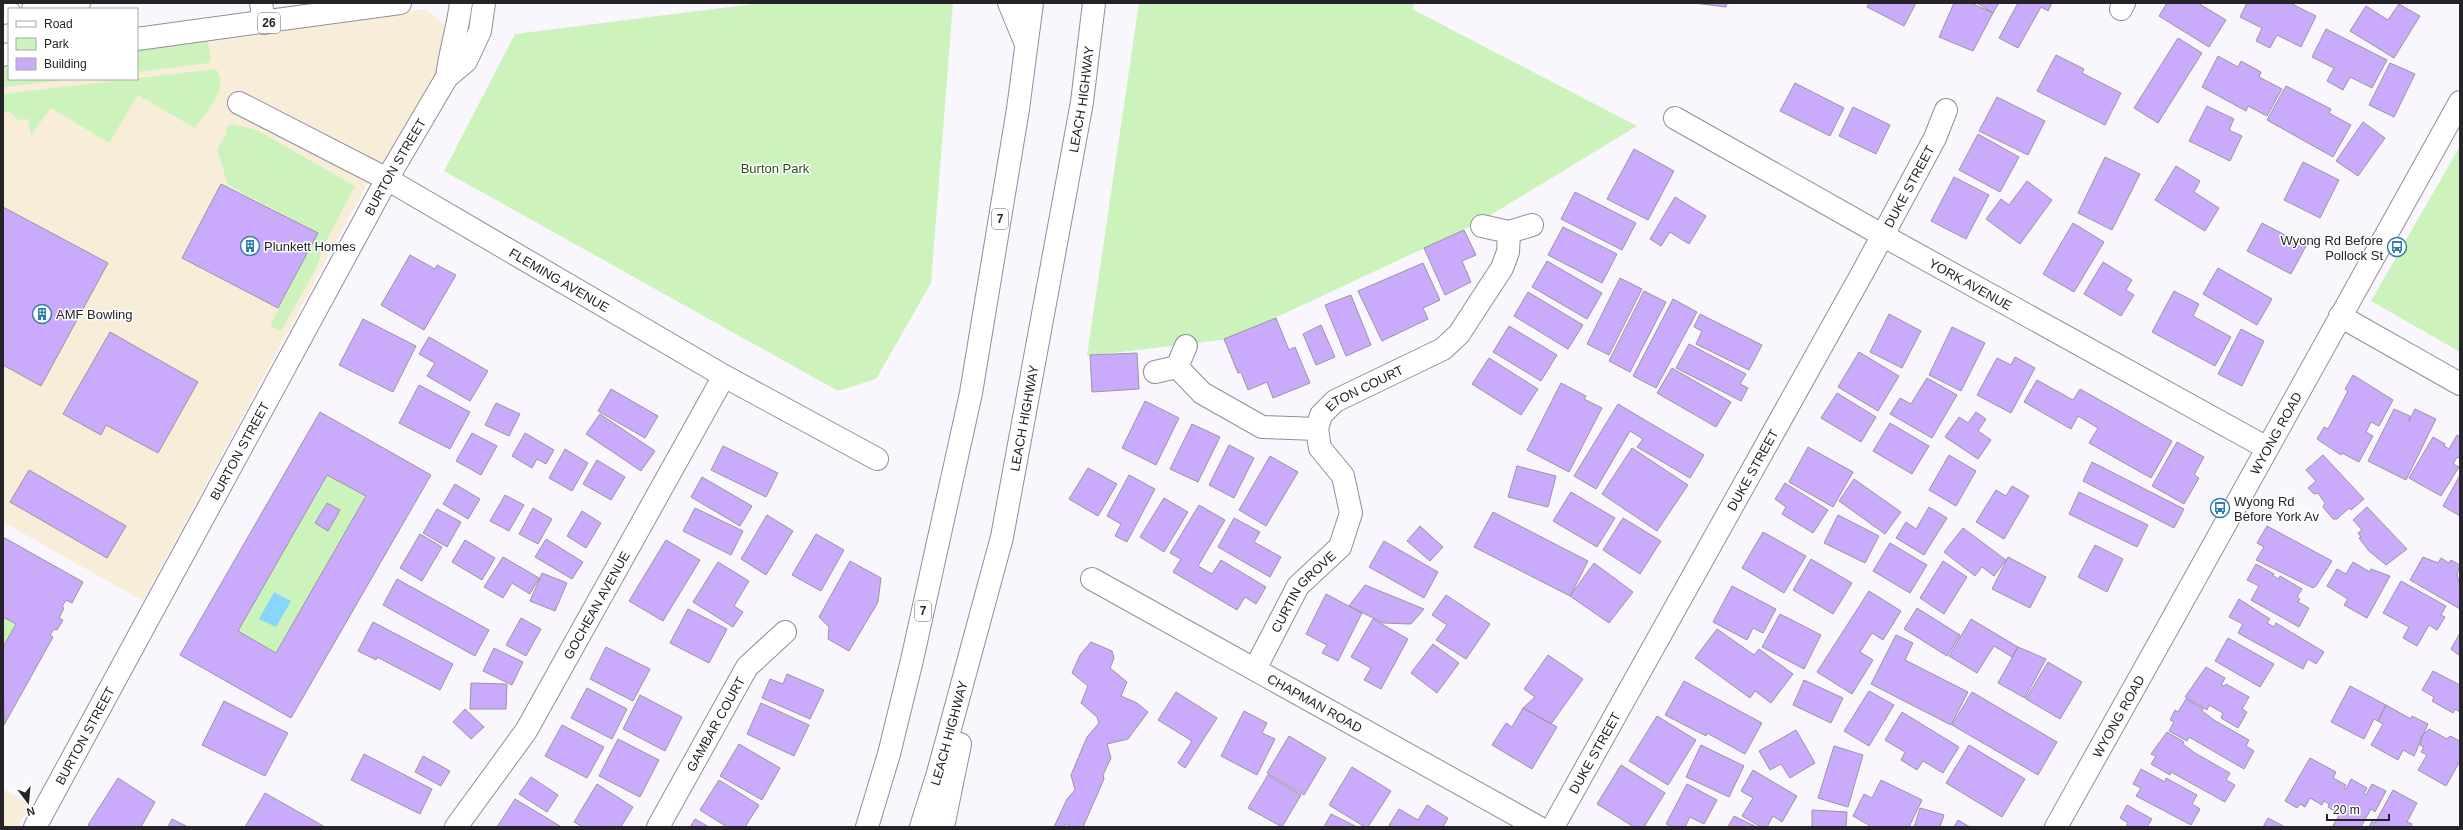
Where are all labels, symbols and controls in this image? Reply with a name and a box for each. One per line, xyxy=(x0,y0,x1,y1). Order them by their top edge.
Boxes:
legend xyxy=(8,8,138,80)
road number: 26 xyxy=(258,13,280,33)
text: Road xyxy=(44,17,73,31)
text: Park xyxy=(44,37,70,51)
street label: LEACH HIGHWAY xyxy=(1066,45,1097,154)
text: Building xyxy=(44,57,87,71)
street label: BURTON STREET xyxy=(362,116,429,218)
street label: DUKE STREET xyxy=(1881,143,1938,230)
park label: Burton Park xyxy=(741,161,810,176)
road number: 7 xyxy=(992,209,1008,229)
place label: Wyong Rd Before Pollock St xyxy=(2281,233,2383,263)
building icon: Plunkett Homes xyxy=(239,235,261,257)
bus stop icon: Wyong Rd Before Pollock St xyxy=(2386,236,2408,258)
place label: Plunkett Homes xyxy=(264,239,356,254)
street label: FLEMING AVENUE xyxy=(506,245,612,315)
street label: YORK AVENUE xyxy=(1926,256,2015,313)
building icon: AMF Bowling xyxy=(31,303,53,325)
place label: AMF Bowling xyxy=(56,307,133,322)
street label: ETON COURT xyxy=(1322,362,1406,414)
street label: LEACH HIGHWAY xyxy=(1007,364,1042,473)
street label: WYONG ROAD xyxy=(2247,390,2305,477)
street label: BURTON STREET xyxy=(207,399,272,503)
street label: DUKE STREET xyxy=(1724,427,1782,514)
place label: Wyong Rd Before York Av xyxy=(2234,494,2320,524)
bus stop icon: Wyong Rd Before York Av xyxy=(2209,497,2231,519)
street label: GOCHEAN AVENUE xyxy=(561,548,633,662)
street label: CURTIN GROVE xyxy=(1268,548,1339,635)
road number: 7 xyxy=(915,601,931,621)
street label: CHAPMAN ROAD xyxy=(1265,671,1365,736)
street label: WYONG ROAD xyxy=(2090,673,2148,760)
street label: GAMBAR COURT xyxy=(683,674,748,774)
street label: LEACH HIGHWAY xyxy=(928,679,971,787)
street label: BURTON STREET xyxy=(52,684,118,787)
street label: DUKE STREET xyxy=(1566,710,1624,796)
north arrow xyxy=(8,782,48,822)
scale bar xyxy=(2327,796,2389,822)
text: 20 m xyxy=(2333,803,2360,817)
text: N xyxy=(25,805,36,818)

